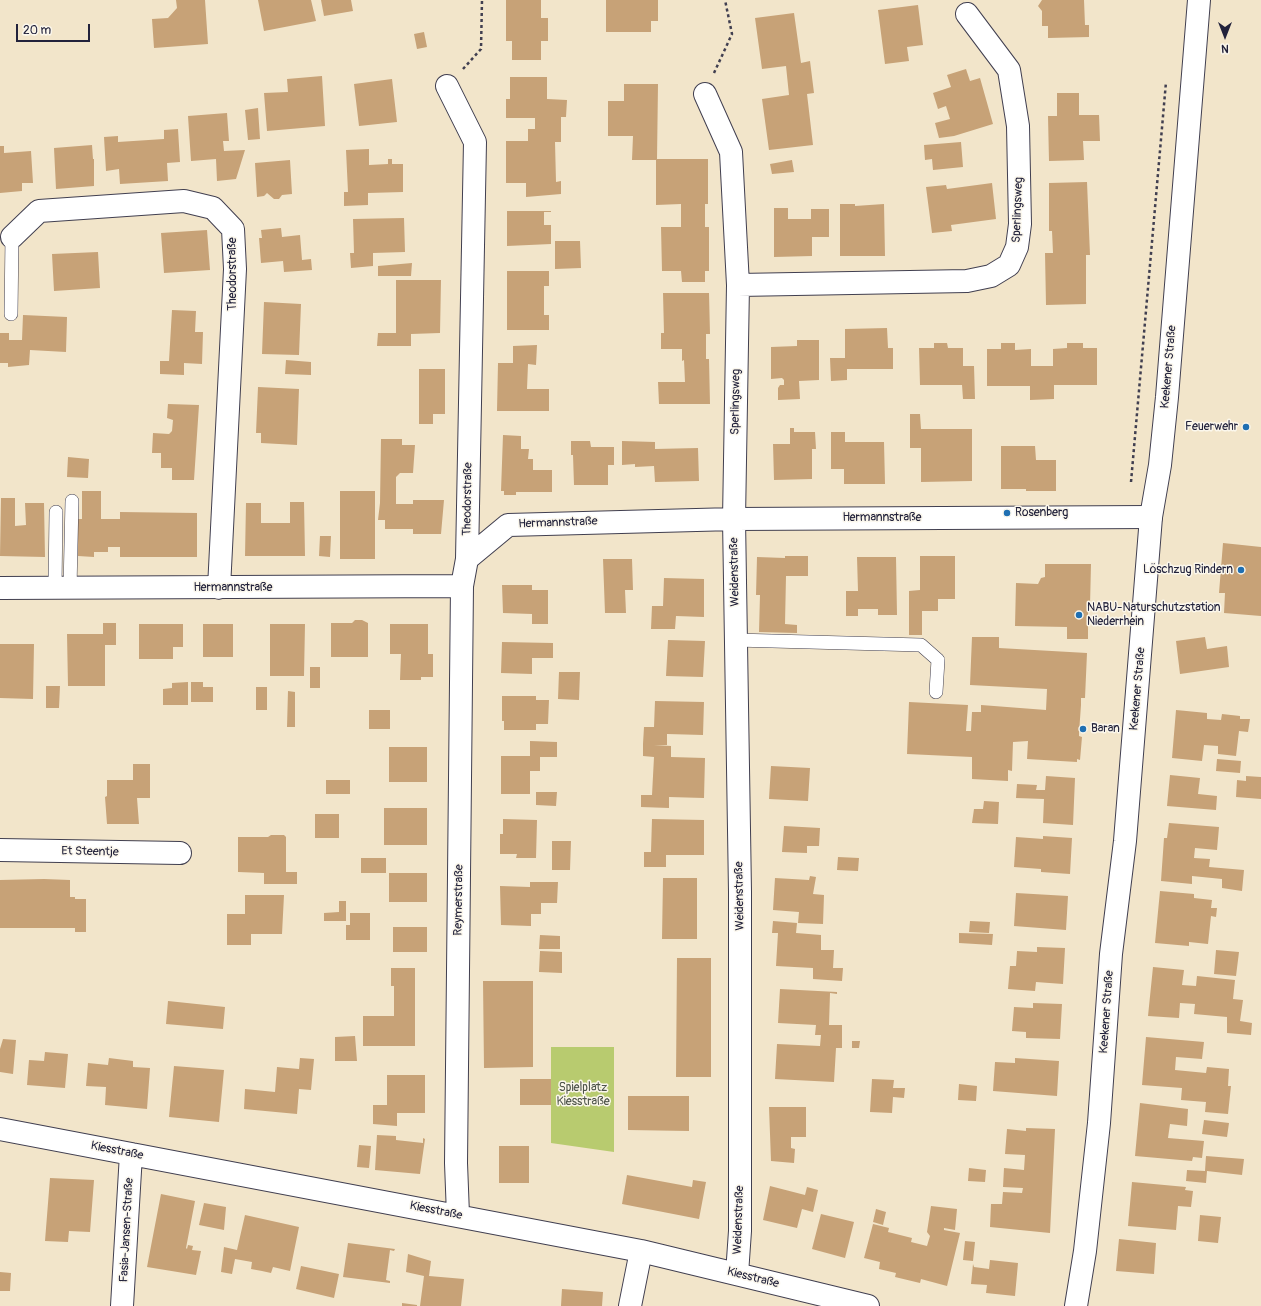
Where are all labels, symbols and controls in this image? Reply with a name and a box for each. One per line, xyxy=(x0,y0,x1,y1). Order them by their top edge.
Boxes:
scale bar xyxy=(18,16,92,42)
north arrow xyxy=(1205,16,1245,56)
text: 20 m xyxy=(23,23,51,38)
text: N xyxy=(1221,42,1229,55)
street label: Sperlingsweg xyxy=(1010,177,1026,243)
street label: Theodorstraße xyxy=(226,237,240,311)
street label: Keekener Straße xyxy=(1158,325,1180,409)
street label: Sperlingsweg xyxy=(728,369,744,435)
place label: Feuerwehr xyxy=(1185,420,1238,434)
marker: Feuerwehr xyxy=(1241,422,1251,432)
street label: Theodorstraße xyxy=(460,462,476,536)
place label: Rosenberg xyxy=(1015,506,1068,520)
marker: Rosenberg xyxy=(1002,508,1012,518)
street label: Hermannstraße xyxy=(842,511,922,525)
street label: Hermannstraße xyxy=(518,514,598,532)
street label: Weidenstraße xyxy=(727,537,743,607)
place label: Löschzug Rindern xyxy=(1143,563,1233,577)
marker: Löschzug Rindern xyxy=(1236,565,1246,575)
street label: Hermannstraße xyxy=(193,581,273,595)
place label: NABU-Naturschutzstation Niederrhein xyxy=(1087,601,1221,629)
marker: NABU-Naturschutzstation Niederrhein xyxy=(1074,610,1084,620)
street label: Keekener Straße xyxy=(1127,647,1149,731)
place label: Baran xyxy=(1091,722,1120,736)
marker: Baran xyxy=(1078,724,1088,734)
street label: Et Steentje xyxy=(61,844,119,860)
street label: Weidenstraße xyxy=(732,861,748,931)
street label: Reymerstraße xyxy=(451,864,467,936)
street label: Keekener Straße xyxy=(1097,970,1117,1054)
park label: Spielplatz Kiesstraße xyxy=(556,1081,610,1109)
street label: Kiesstraße xyxy=(90,1139,144,1163)
street label: Fasia-Jansen-Straße xyxy=(117,1177,137,1283)
street label: Weidenstraße xyxy=(731,1185,747,1255)
street label: Kiesstraße xyxy=(409,1199,463,1223)
street label: Kiesstraße xyxy=(725,1265,781,1291)

